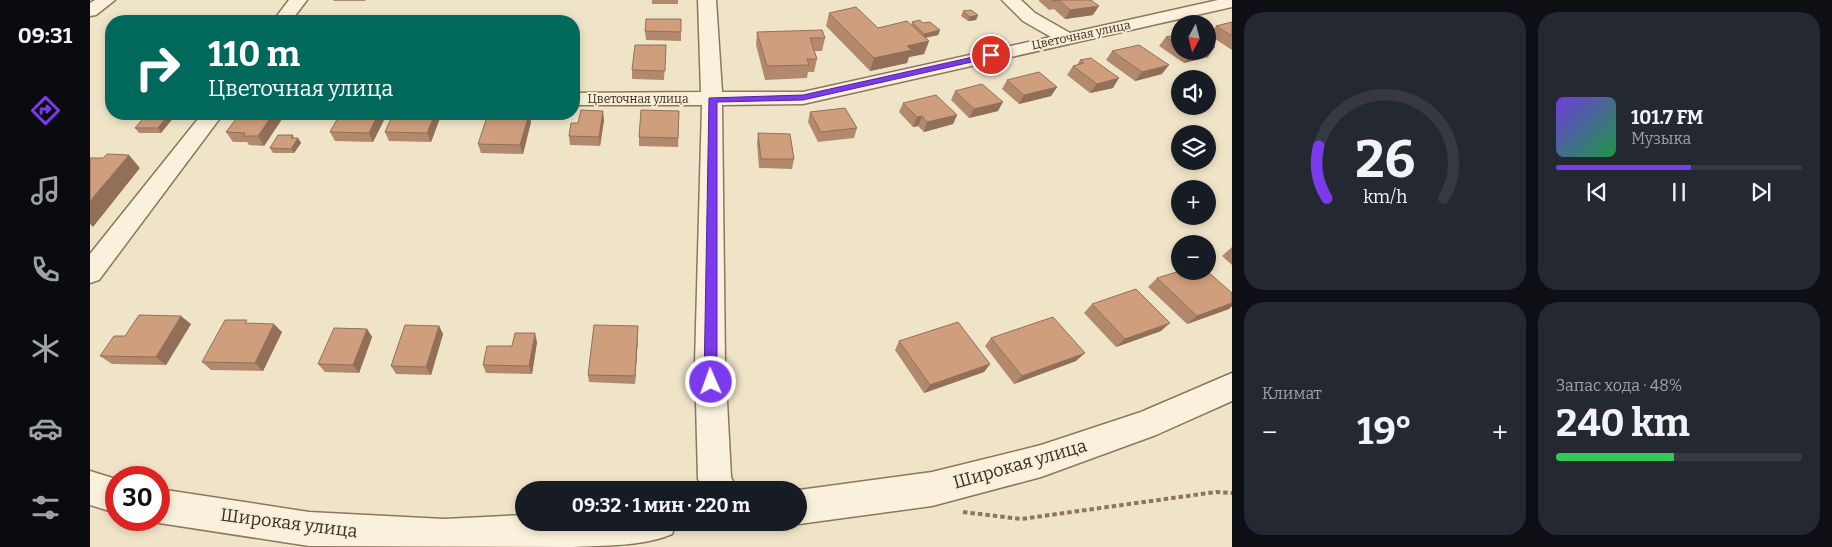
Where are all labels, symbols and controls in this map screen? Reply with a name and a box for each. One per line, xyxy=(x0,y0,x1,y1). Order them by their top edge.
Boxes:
north arrow xyxy=(1171,15,1216,60)
map controls xyxy=(1171,15,1216,280)
street label: Цветочная улица xyxy=(1030,18,1132,52)
text: 09:31 xyxy=(18,22,72,49)
text: 110 m xyxy=(208,33,300,75)
pin xyxy=(970,34,1012,76)
icon: right xyxy=(125,35,190,100)
icon: arrive xyxy=(977,41,1005,69)
button: sound xyxy=(1171,70,1216,115)
text: Цветочная улица xyxy=(208,75,393,102)
street label: Цветочная улица xyxy=(587,92,689,106)
icon: directions xyxy=(28,93,63,128)
text: 101.7 FM xyxy=(1631,106,1703,129)
button: layers xyxy=(1171,125,1216,170)
text: 26 xyxy=(1355,128,1415,191)
text: Музыка xyxy=(1631,129,1691,148)
icon: music xyxy=(28,173,63,208)
icon: previous xyxy=(1583,178,1611,206)
icon: pause xyxy=(1665,178,1693,206)
icon: next xyxy=(1747,178,1775,206)
button: + xyxy=(1171,180,1216,225)
text: km/h xyxy=(1363,186,1407,208)
button: − xyxy=(1171,235,1216,280)
icon: phone xyxy=(28,252,63,287)
icon: climate xyxy=(28,331,63,366)
position arrow xyxy=(684,355,736,407)
text: Запас хода · 48% xyxy=(1556,376,1682,395)
text: Климат xyxy=(1262,384,1322,403)
text: 240 km xyxy=(1556,400,1690,446)
text: 19° xyxy=(1357,408,1412,454)
icon: car xyxy=(28,411,63,446)
text: − xyxy=(1262,416,1277,449)
text: + xyxy=(1492,416,1508,449)
street label: Широкая улица xyxy=(951,434,1089,494)
speed limit sign: 30 xyxy=(105,466,170,531)
icon: filters xyxy=(28,490,63,525)
text: 09:32 · 1 мин · 220 m xyxy=(572,494,750,517)
street label: Широкая улица xyxy=(219,504,359,542)

